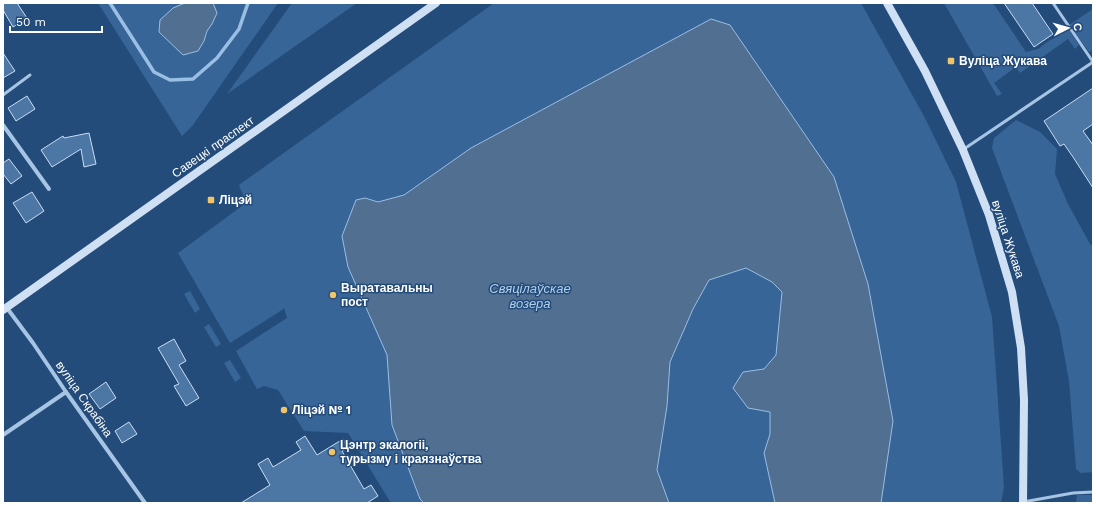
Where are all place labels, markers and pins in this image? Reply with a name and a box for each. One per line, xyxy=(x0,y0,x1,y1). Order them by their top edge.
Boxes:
place label: Вуліца Жукава xyxy=(959,54,1047,68)
marker: Вуліца Жукава xyxy=(946,56,956,66)
place label: Ліцэй xyxy=(219,193,252,207)
marker: Ліцэй xyxy=(206,195,216,205)
place label: Выратавальны пост xyxy=(341,281,433,309)
marker: Выратавальны пост xyxy=(328,290,338,300)
place label: Ліцэй № 1 xyxy=(292,403,351,417)
marker: Ліцэй № 1 xyxy=(279,405,289,415)
place label: Цэнтр экалогіі, турызму і краязнаўства xyxy=(340,438,482,466)
marker: Цэнтр экалогіі, турызму і краязнаўства xyxy=(327,447,337,457)

